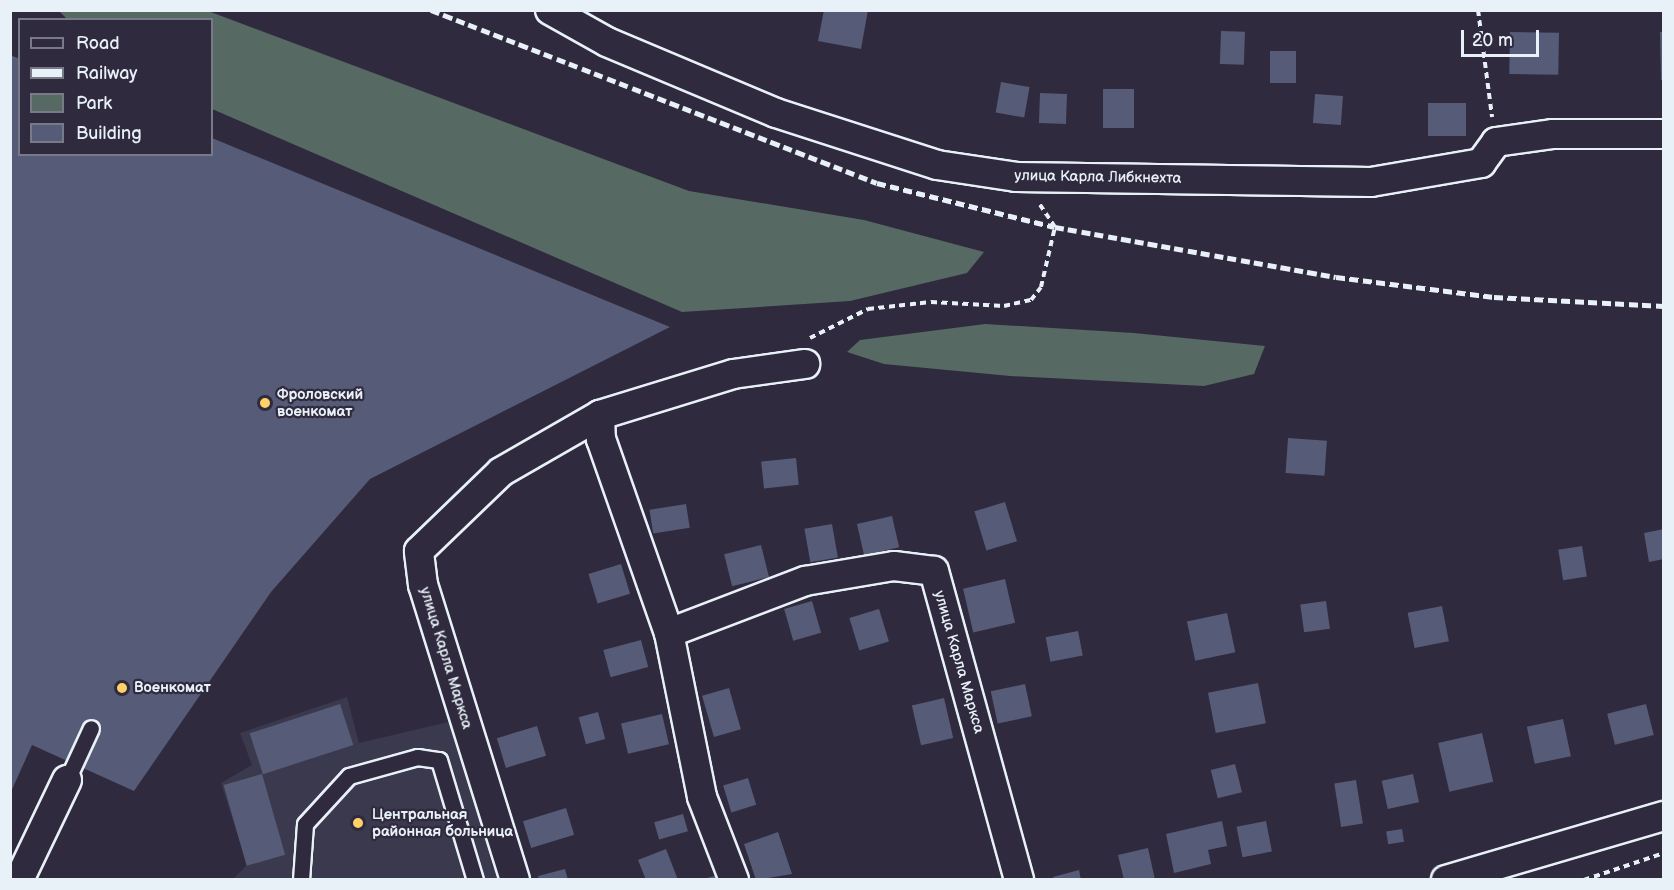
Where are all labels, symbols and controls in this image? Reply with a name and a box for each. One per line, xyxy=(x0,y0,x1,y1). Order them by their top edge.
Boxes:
legend xyxy=(18,18,213,156)
scale bar xyxy=(1464,18,1542,56)
text: 20 m xyxy=(1472,30,1513,51)
text: Road xyxy=(76,33,120,54)
text: Railway xyxy=(76,63,138,84)
text: Park xyxy=(76,93,112,114)
text: Building xyxy=(76,123,142,144)
street label: улица Карла Либкнехта xyxy=(1014,167,1182,187)
place label: Фроловский военкомат xyxy=(277,385,363,420)
marker: Фроловский военкомат xyxy=(258,396,272,410)
street label: улица Карла Маркса xyxy=(416,585,476,731)
street label: улица Карла Маркса xyxy=(930,589,988,735)
place label: Военкомат xyxy=(134,679,211,697)
marker: Военкомат xyxy=(115,681,129,695)
place label: Центральная районная больница xyxy=(372,805,513,840)
marker: Центральная районная больница xyxy=(349,814,367,832)

